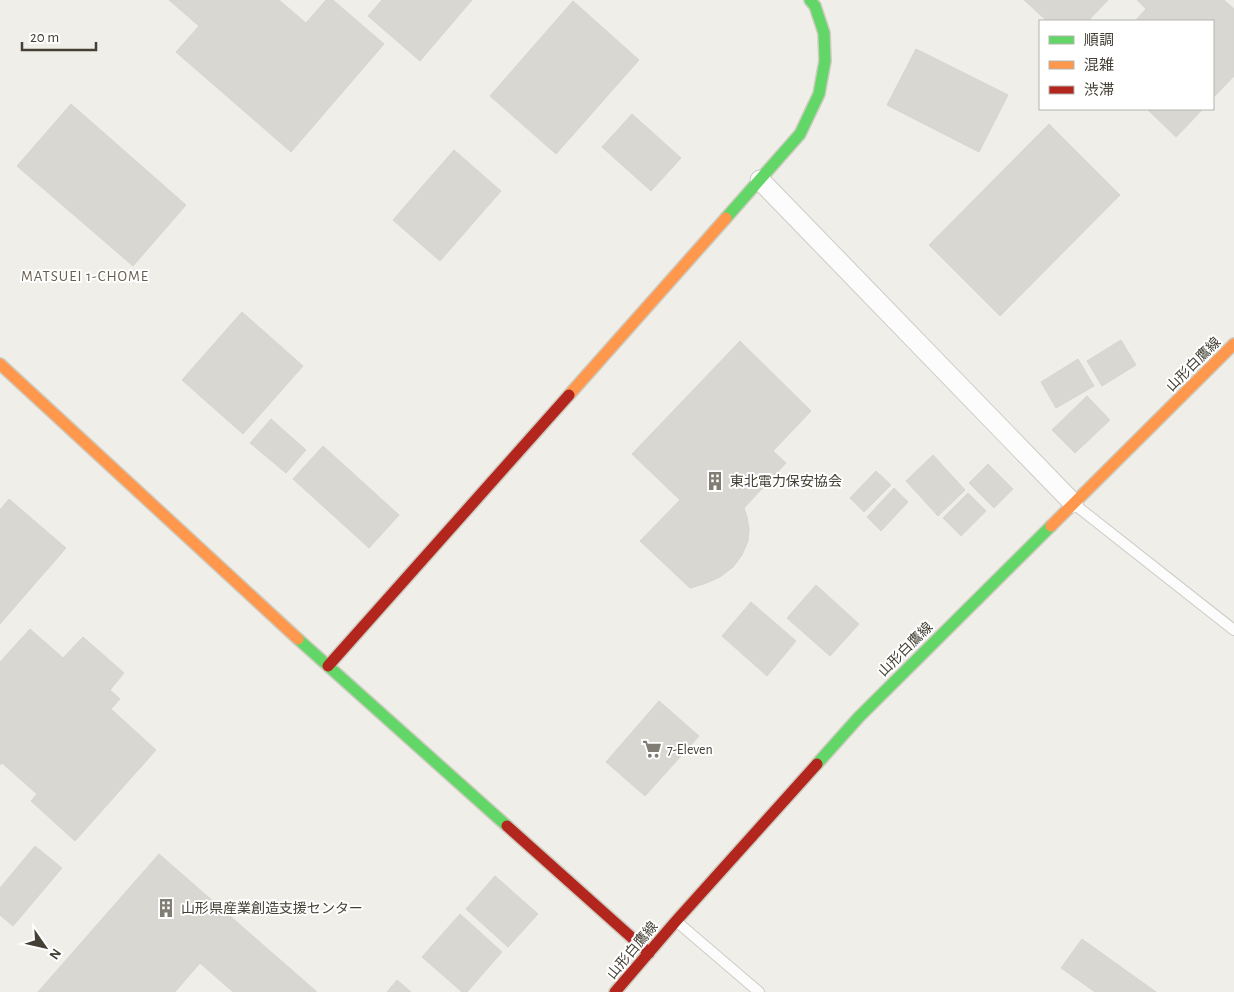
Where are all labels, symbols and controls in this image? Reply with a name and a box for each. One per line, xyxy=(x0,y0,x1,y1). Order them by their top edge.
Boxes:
scale bar xyxy=(22,20,96,52)
legend xyxy=(1039,20,1214,110)
text: 20 m xyxy=(30,30,59,45)
text: 順調 xyxy=(1084,33,1114,48)
text: 混雑 xyxy=(1084,57,1114,73)
text: 渋滞 xyxy=(1084,82,1114,98)
district label: MATSUEI 1-CHOME xyxy=(21,269,149,284)
street label: 山形白鷹線 xyxy=(1163,334,1223,394)
building icon: 東北電力保安協会 xyxy=(704,470,726,492)
place label: 東北電力保安協会 xyxy=(730,473,842,489)
street label: 山形白鷹線 xyxy=(875,619,935,679)
supermarket icon: 7-Eleven xyxy=(641,738,663,760)
place label: 7-Eleven xyxy=(667,743,713,757)
building icon: 山形県産業創造支援センター xyxy=(155,897,177,919)
place label: 山形県産業創造支援センター xyxy=(181,901,363,916)
street label: 山形白鷹線 xyxy=(604,919,661,982)
north arrow xyxy=(20,922,70,972)
text: N xyxy=(46,946,63,962)

